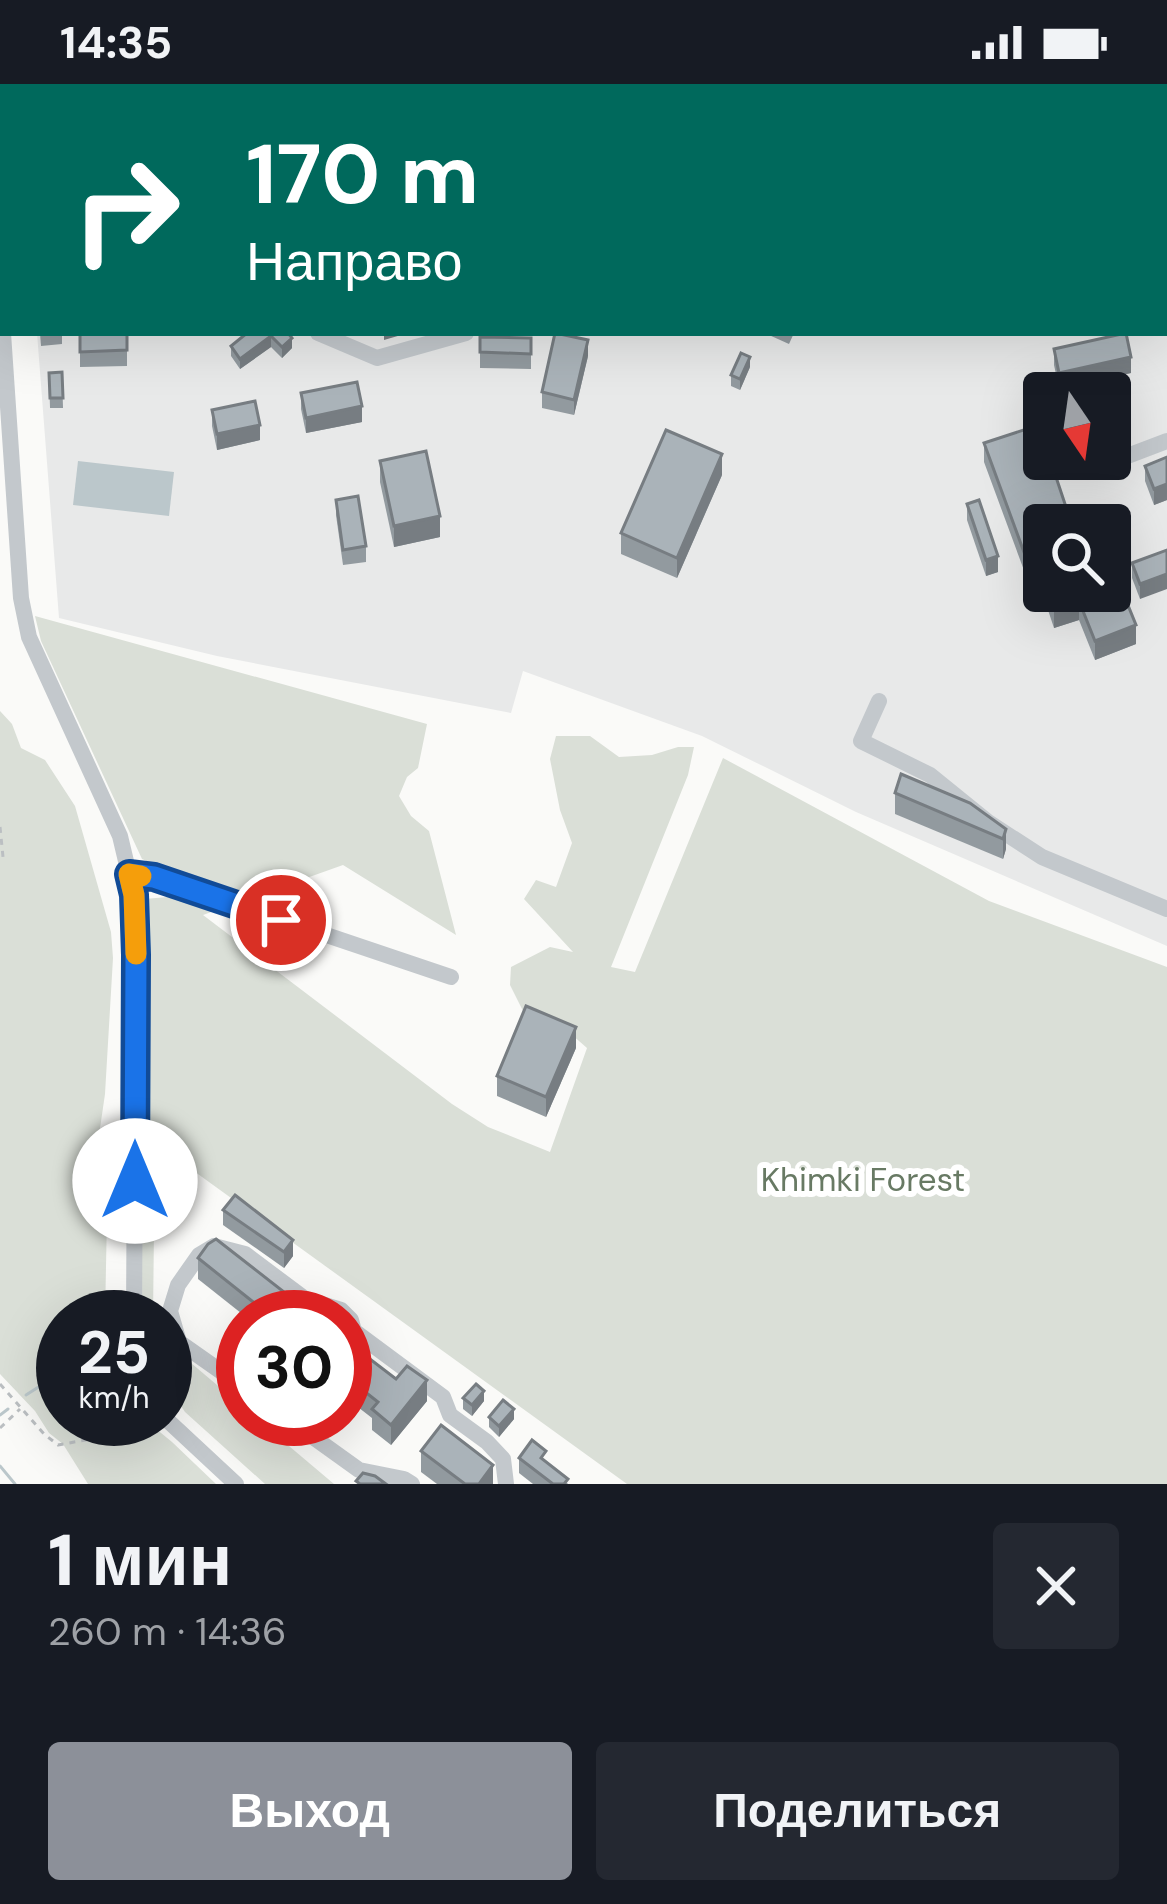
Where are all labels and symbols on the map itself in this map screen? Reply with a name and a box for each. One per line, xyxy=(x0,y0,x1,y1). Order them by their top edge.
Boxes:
north arrow xyxy=(1023,372,1131,480)
pin xyxy=(230,869,332,971)
position arrow xyxy=(72,1118,198,1244)
park label: Khimki Forest xyxy=(761,1158,965,1201)
speed limit sign: 30 xyxy=(216,1290,372,1446)

